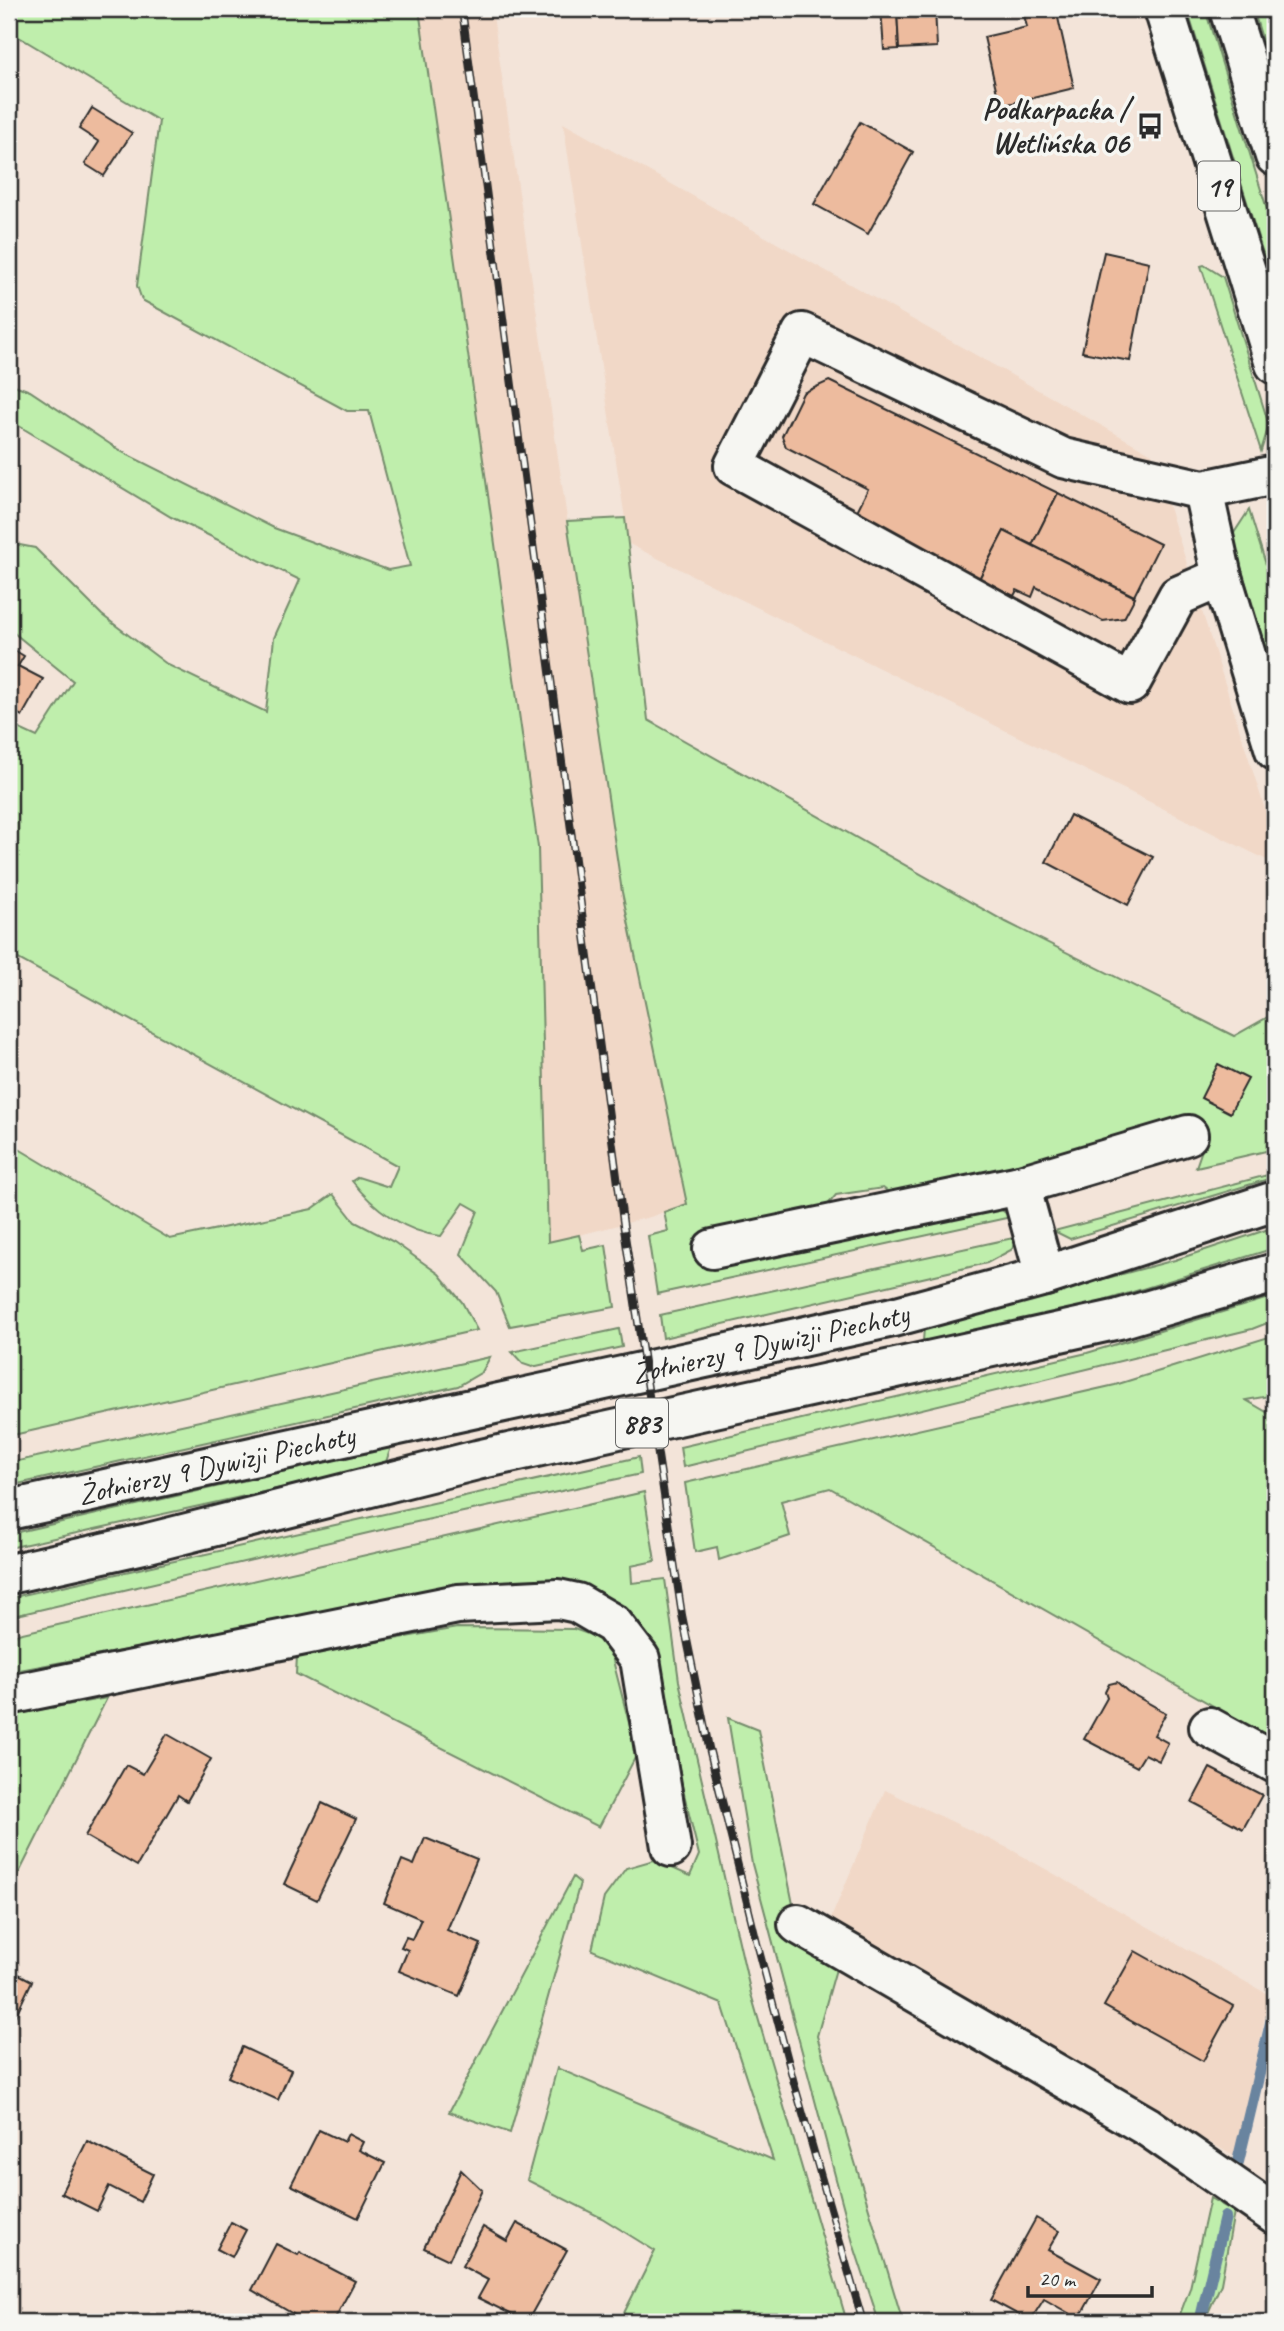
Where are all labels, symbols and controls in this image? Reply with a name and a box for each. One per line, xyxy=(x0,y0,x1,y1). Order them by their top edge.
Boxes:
place label: Podkarpacka / Wetlińska 06 xyxy=(982,90,1135,162)
bus stop icon: Podkarpacka / Wetlińska 06 xyxy=(1135,111,1165,141)
road number: 19 xyxy=(1198,162,1240,210)
street label: Żołnierzy 9 Dywizji Piechoty xyxy=(628,1294,914,1392)
road number: 883 xyxy=(616,1398,668,1448)
street label: Żołnierzy 9 Dywizji Piechoty xyxy=(74,1416,360,1513)
scale bar xyxy=(1028,2254,1153,2298)
text: 20 m xyxy=(1039,2266,1077,2292)

